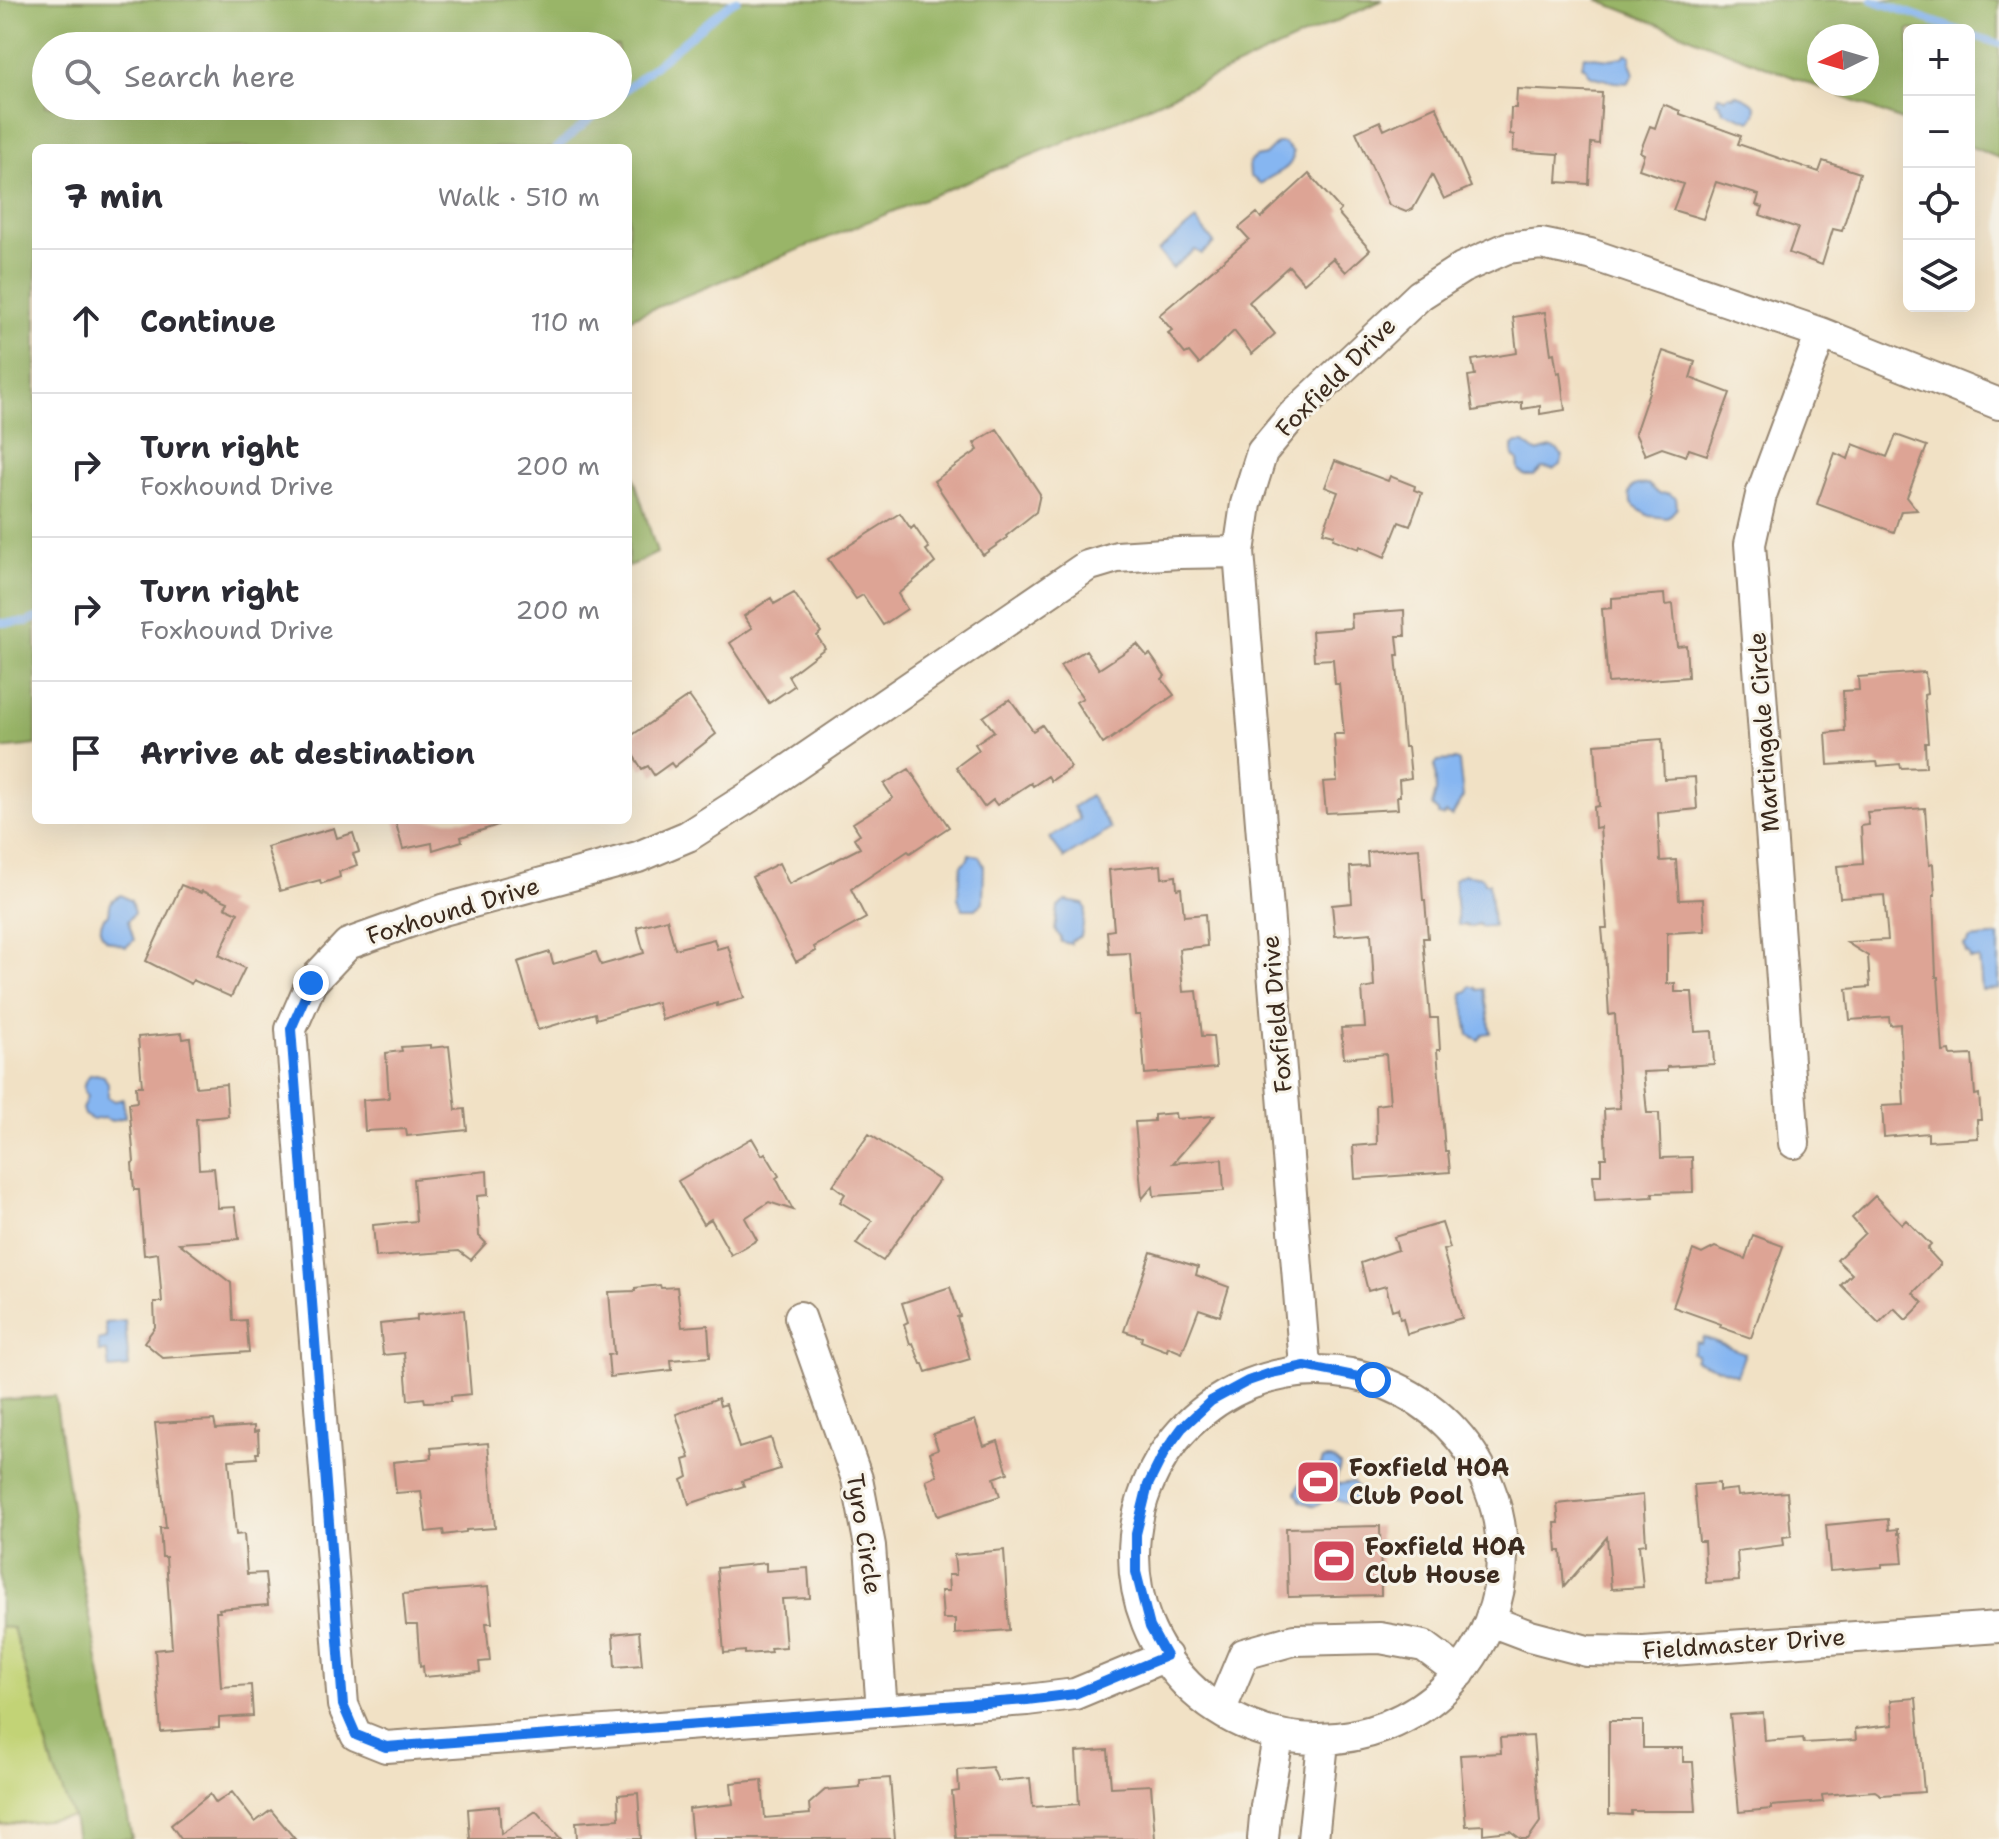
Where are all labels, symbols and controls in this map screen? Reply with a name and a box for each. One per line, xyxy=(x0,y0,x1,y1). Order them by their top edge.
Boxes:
north arrow xyxy=(1807,24,1879,96)
map controls xyxy=(1903,24,1975,312)
button: + xyxy=(1903,24,1975,96)
search box xyxy=(32,32,632,120)
icon: search xyxy=(60,54,104,98)
text: Search here xyxy=(124,56,295,97)
button: − xyxy=(1903,96,1975,168)
button: locate xyxy=(1903,168,1975,240)
text: 7 min xyxy=(64,173,163,219)
text: Walk · 510 m xyxy=(438,179,600,214)
button: layers xyxy=(1903,240,1975,312)
icon: ahead xyxy=(64,299,108,343)
text: Continue xyxy=(140,301,276,342)
text: 110 m xyxy=(530,304,600,339)
street label: Foxfield Drive xyxy=(1269,310,1403,444)
text: Turn right xyxy=(140,427,299,468)
icon: right xyxy=(64,443,108,487)
text: 200 m xyxy=(515,448,600,483)
text: Foxhound Drive xyxy=(140,468,334,503)
text: Turn right xyxy=(140,571,299,612)
icon: right xyxy=(64,587,108,631)
text: 200 m xyxy=(515,592,600,627)
text: Foxhound Drive xyxy=(140,612,334,647)
street label: Martingale Circle xyxy=(1741,631,1787,833)
icon: arrive xyxy=(64,731,108,775)
text: Arrive at destination xyxy=(140,733,475,774)
street label: Foxhound Drive xyxy=(363,870,543,952)
street label: Foxfield Drive xyxy=(1254,934,1300,1094)
route end xyxy=(293,965,329,1001)
route start xyxy=(1355,1362,1391,1398)
place label: Foxfield HOA Club Pool xyxy=(1349,1452,1510,1512)
sports icon: Foxfield HOA Club Pool xyxy=(1294,1458,1342,1506)
street label: Tyro Circle xyxy=(839,1471,889,1597)
place label: Foxfield HOA Club House xyxy=(1365,1531,1526,1591)
sports icon: Foxfield HOA Club House xyxy=(1310,1537,1358,1585)
street label: Fieldmaster Drive xyxy=(1641,1621,1847,1667)

